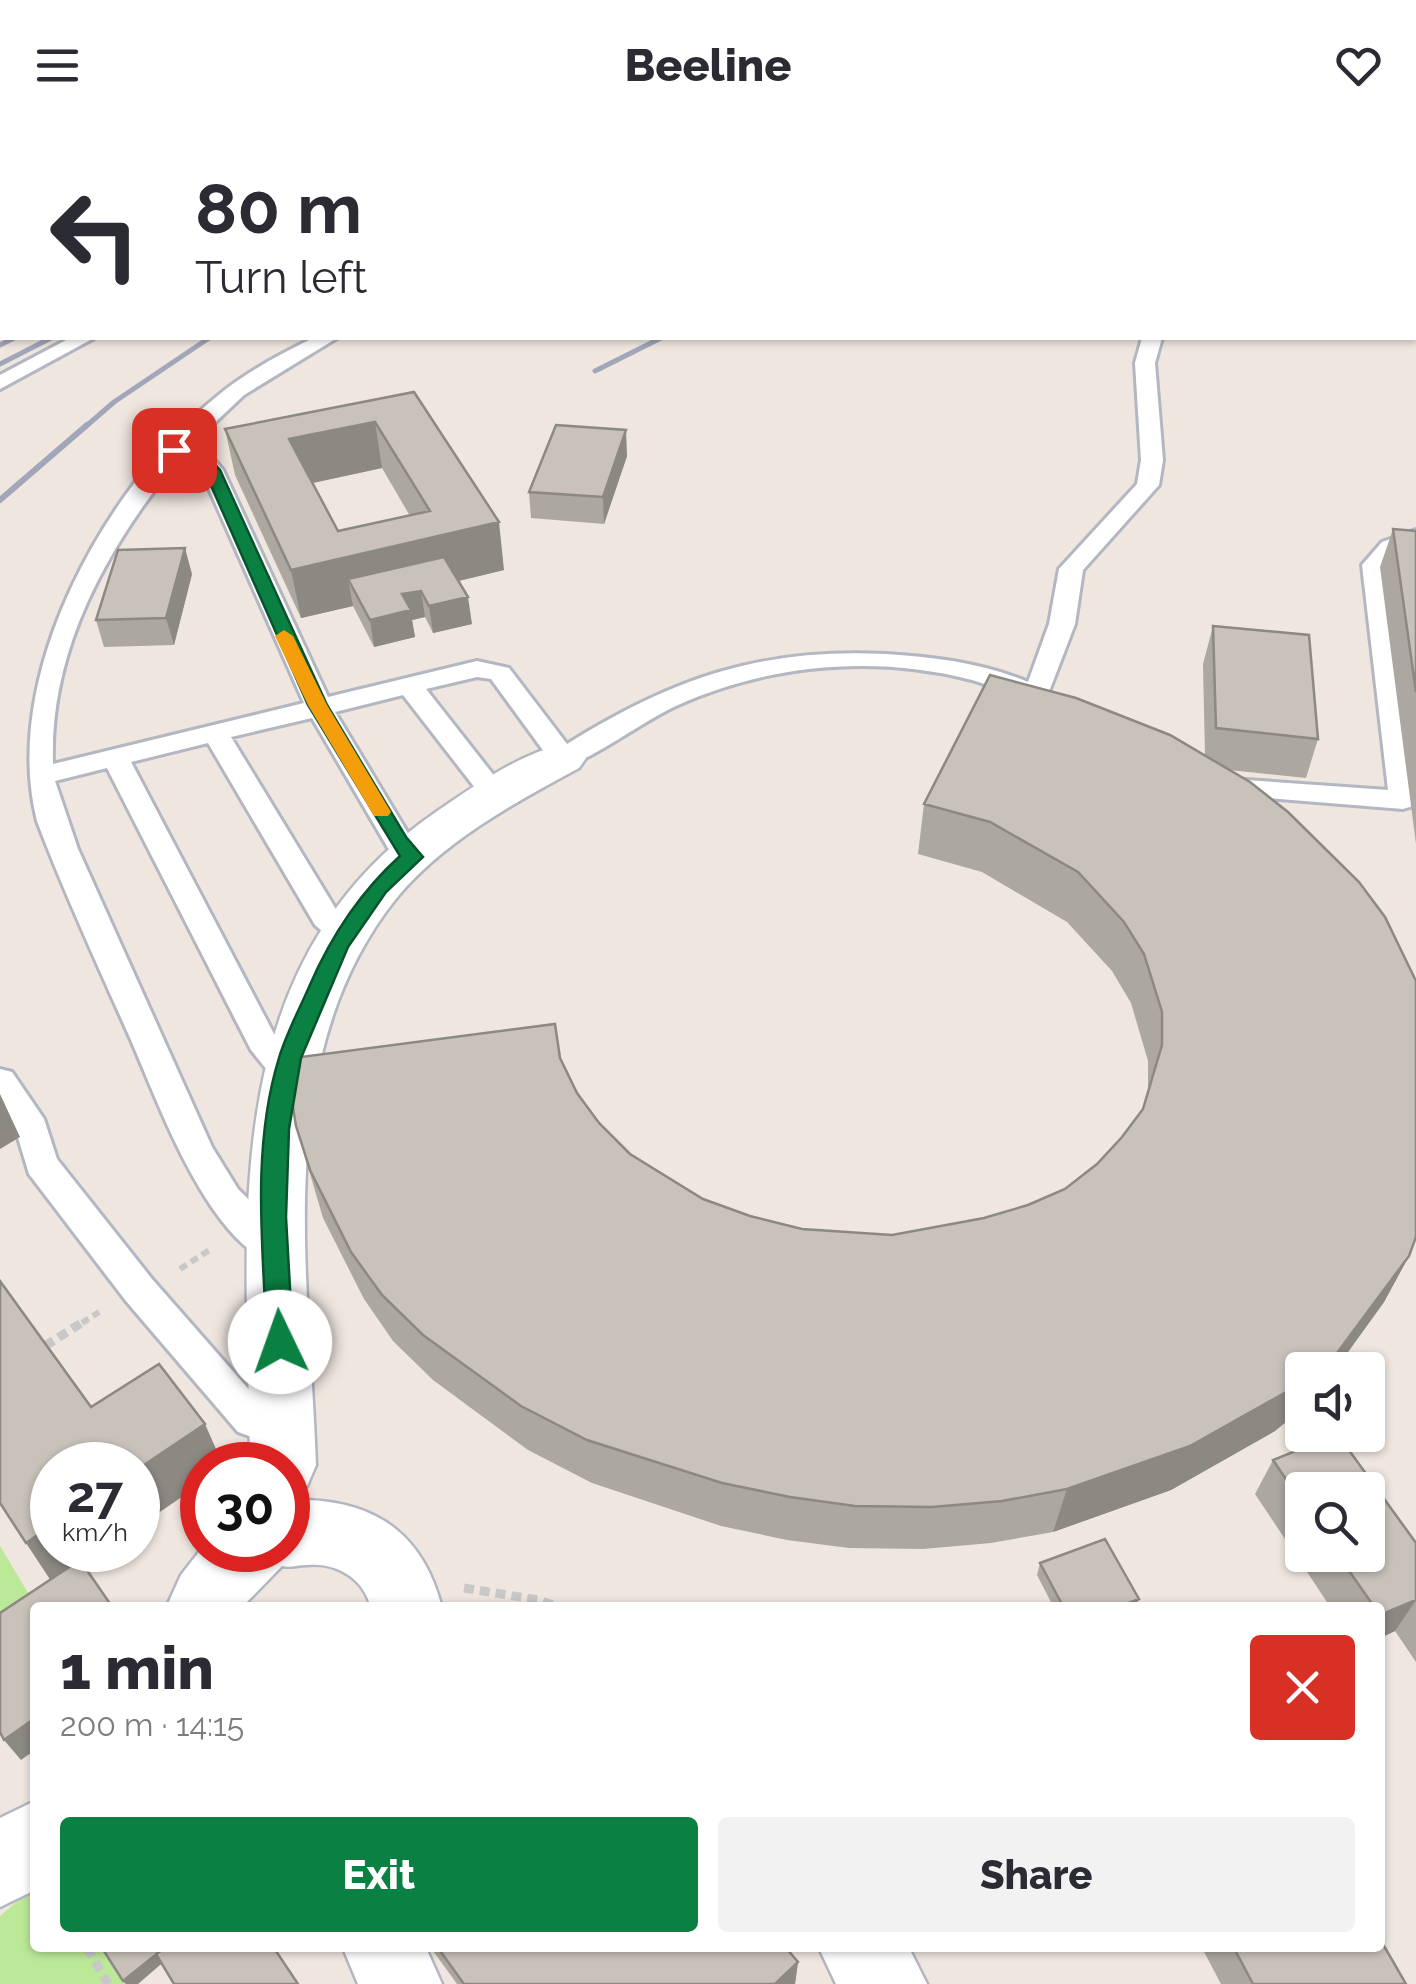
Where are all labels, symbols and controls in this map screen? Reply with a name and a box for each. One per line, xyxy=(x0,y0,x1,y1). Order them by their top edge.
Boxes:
icon: menu xyxy=(30,38,85,93)
icon: heart xyxy=(1331,38,1386,93)
text: Beeline xyxy=(624,39,792,92)
text: 80 m xyxy=(195,167,362,249)
icon: left xyxy=(30,170,160,300)
text: Turn left xyxy=(195,251,367,304)
pin xyxy=(132,408,217,493)
icon: arrive xyxy=(147,423,202,478)
position arrow xyxy=(228,1290,332,1394)
map controls xyxy=(1285,1352,1385,1572)
button: sound xyxy=(1285,1352,1385,1452)
speed limit sign: 30 xyxy=(180,1442,310,1572)
text: 27 xyxy=(67,1465,123,1524)
button: search xyxy=(1285,1472,1385,1572)
text: km/h xyxy=(62,1517,128,1547)
text: 1 min xyxy=(60,1633,214,1703)
button: close xyxy=(1250,1635,1355,1740)
text: 200 m · 14:15 xyxy=(60,1706,244,1743)
button: Exit xyxy=(60,1817,698,1932)
button: Share xyxy=(718,1817,1355,1932)

